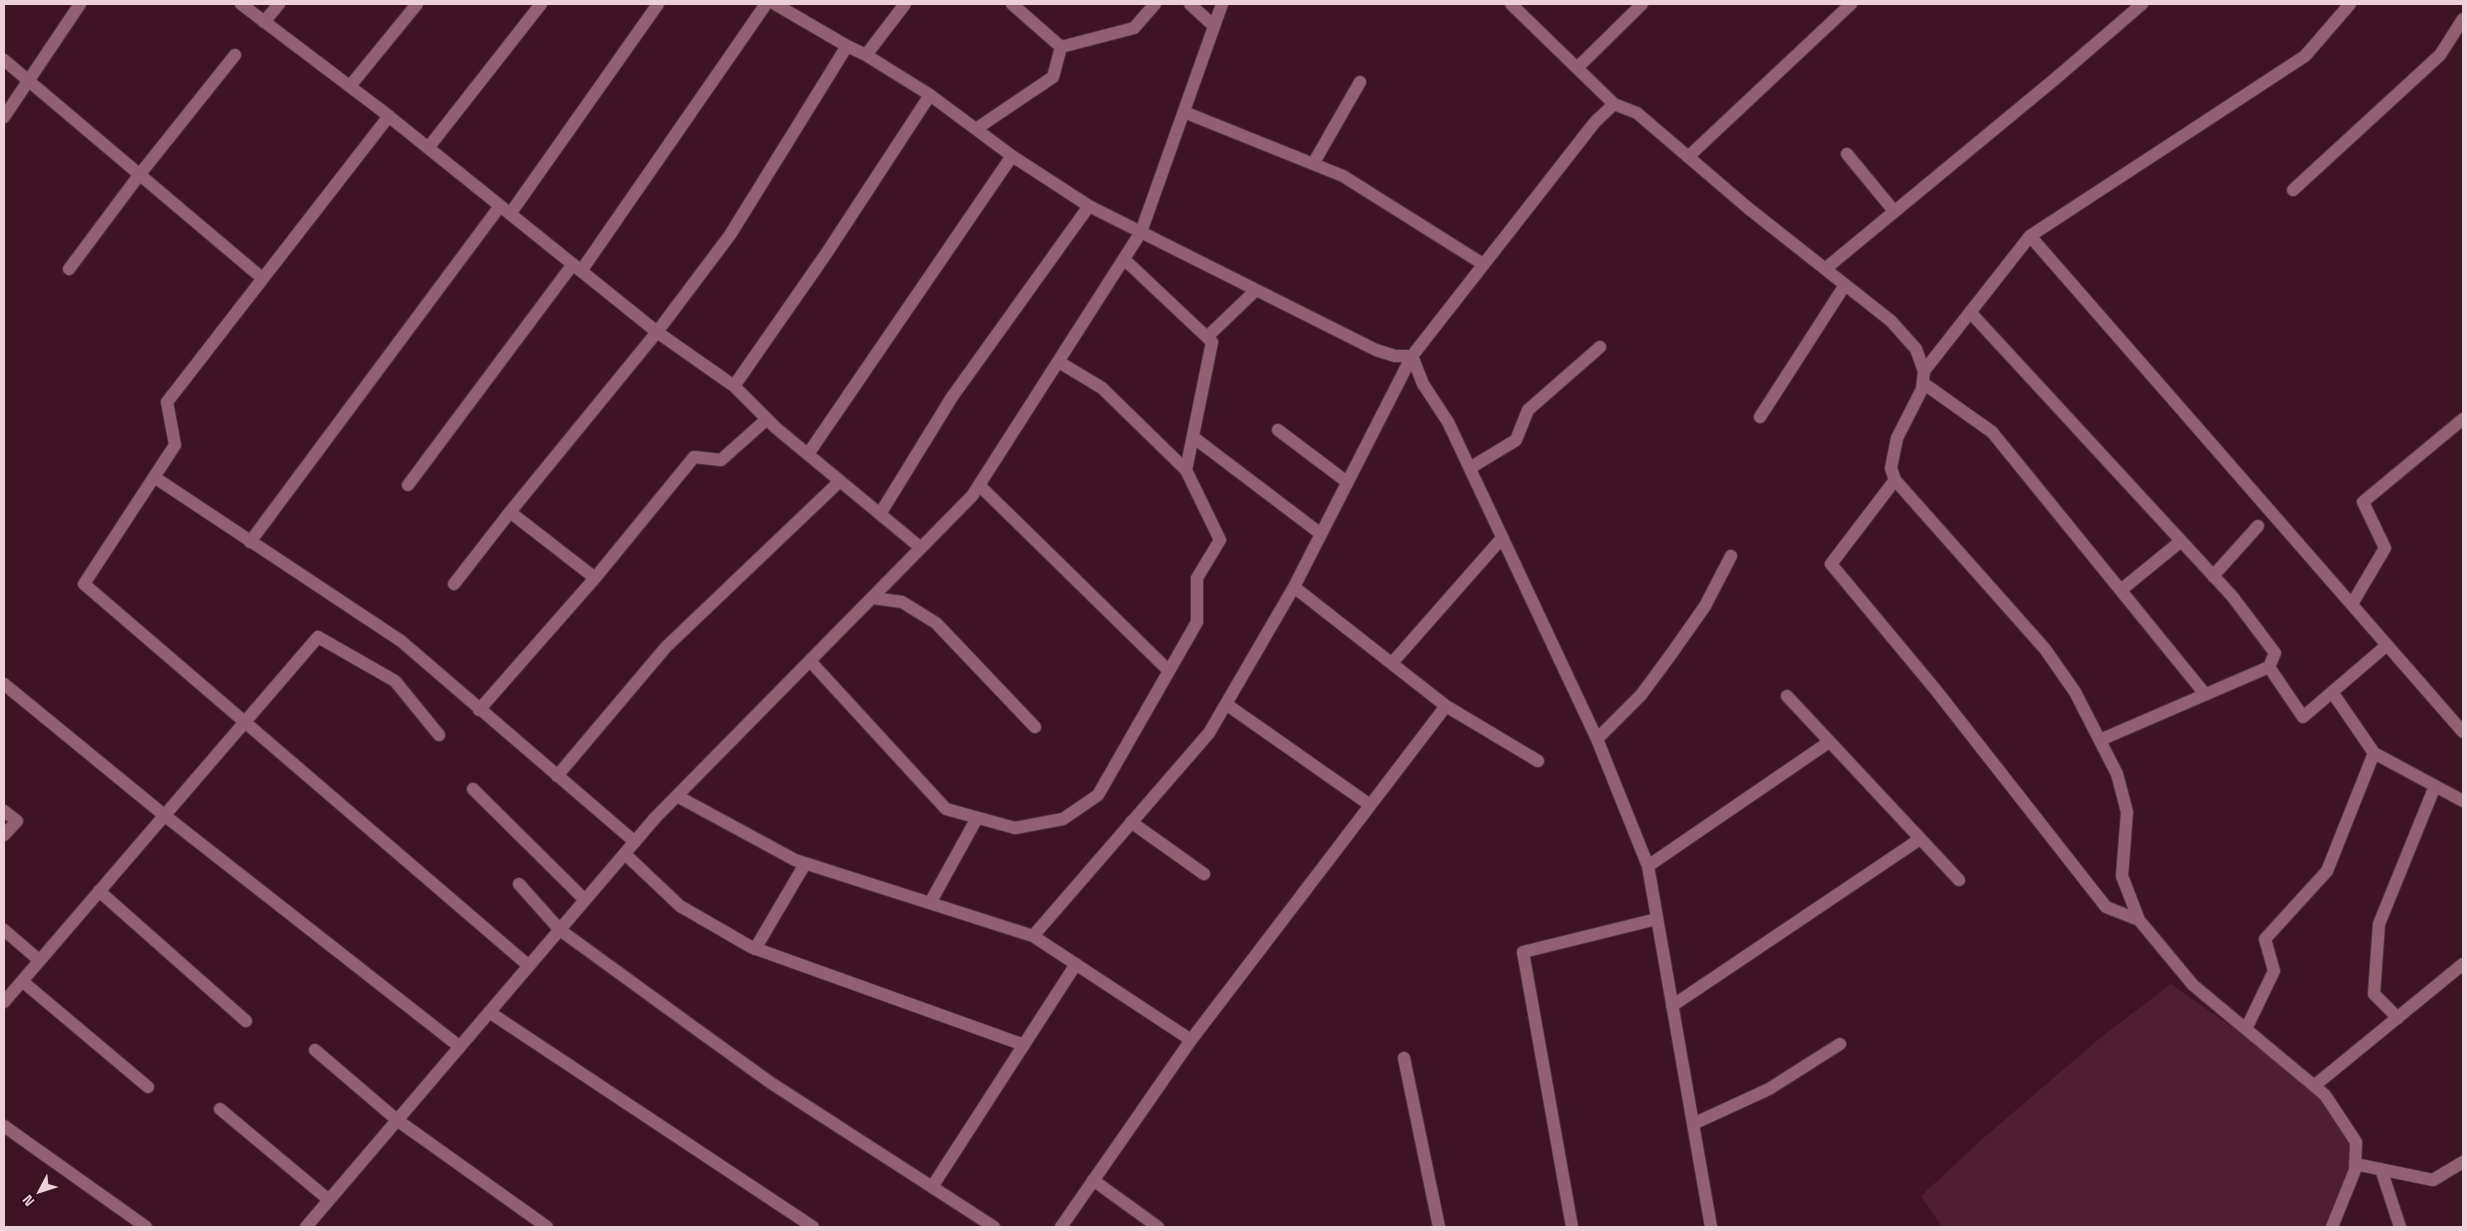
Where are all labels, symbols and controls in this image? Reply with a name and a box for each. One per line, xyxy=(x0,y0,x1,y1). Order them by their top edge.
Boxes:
north arrow xyxy=(15,1166,65,1216)
text: N xyxy=(19,1191,38,1210)

